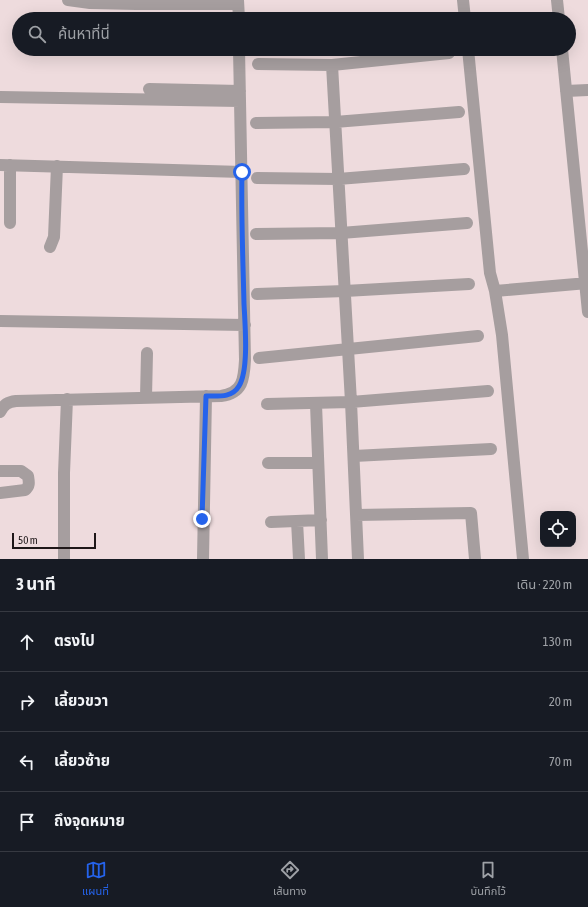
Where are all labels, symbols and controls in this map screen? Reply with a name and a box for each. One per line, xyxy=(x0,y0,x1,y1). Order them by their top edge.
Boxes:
search box xyxy=(12,12,576,56)
icon: search xyxy=(26,23,48,45)
text: ค้นหาที่นี่ xyxy=(58,25,110,42)
route start xyxy=(233,163,251,181)
route end xyxy=(193,510,211,528)
map controls xyxy=(540,511,576,547)
button: locate xyxy=(540,511,576,547)
scale bar xyxy=(12,531,96,550)
text: 50 m xyxy=(18,534,38,546)
text: 3 นาที xyxy=(16,574,56,594)
text: เดิน · 220 m xyxy=(517,577,572,592)
icon: ahead xyxy=(16,631,38,653)
text: ตรงไป xyxy=(54,632,95,649)
text: 130 m xyxy=(543,634,572,649)
icon: right xyxy=(16,691,38,713)
text: เลี้ยวขวา xyxy=(54,692,108,709)
text: 20 m xyxy=(549,694,572,709)
icon: left xyxy=(16,751,38,773)
text: เลี้ยวซ้าย xyxy=(54,752,110,769)
text: 70 m xyxy=(549,754,572,769)
icon: arrive xyxy=(16,811,38,833)
text: ถึงจุดหมาย xyxy=(54,812,125,829)
tab: แผนที่ xyxy=(82,859,109,900)
tab: เส้นทาง xyxy=(273,859,306,900)
tab: บันทึกไว้ xyxy=(471,859,506,900)

